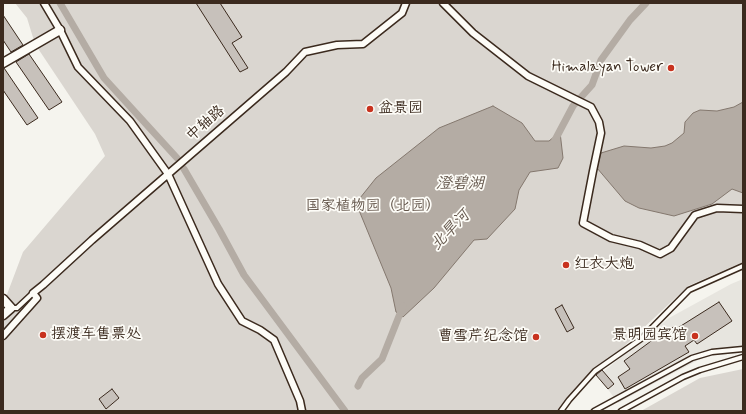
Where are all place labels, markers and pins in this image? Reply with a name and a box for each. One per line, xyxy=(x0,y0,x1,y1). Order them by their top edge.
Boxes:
place label: Himalayan Tower xyxy=(552,59,663,77)
marker: Himalayan Tower xyxy=(666,63,676,73)
place label: 盆景园 xyxy=(378,100,423,118)
marker: 盆景园 xyxy=(365,104,375,114)
place label: 红衣大炮 xyxy=(574,256,634,274)
marker: 红衣大炮 xyxy=(561,260,571,270)
place label: 摆渡车售票处 xyxy=(51,326,141,344)
place label: 景明园宾馆 xyxy=(612,327,687,345)
place label: 曹雪芹纪念馆 xyxy=(438,328,528,346)
marker: 摆渡车售票处 xyxy=(38,330,48,340)
marker: 景明园宾馆 xyxy=(690,331,700,341)
marker: 曹雪芹纪念馆 xyxy=(531,332,541,342)

